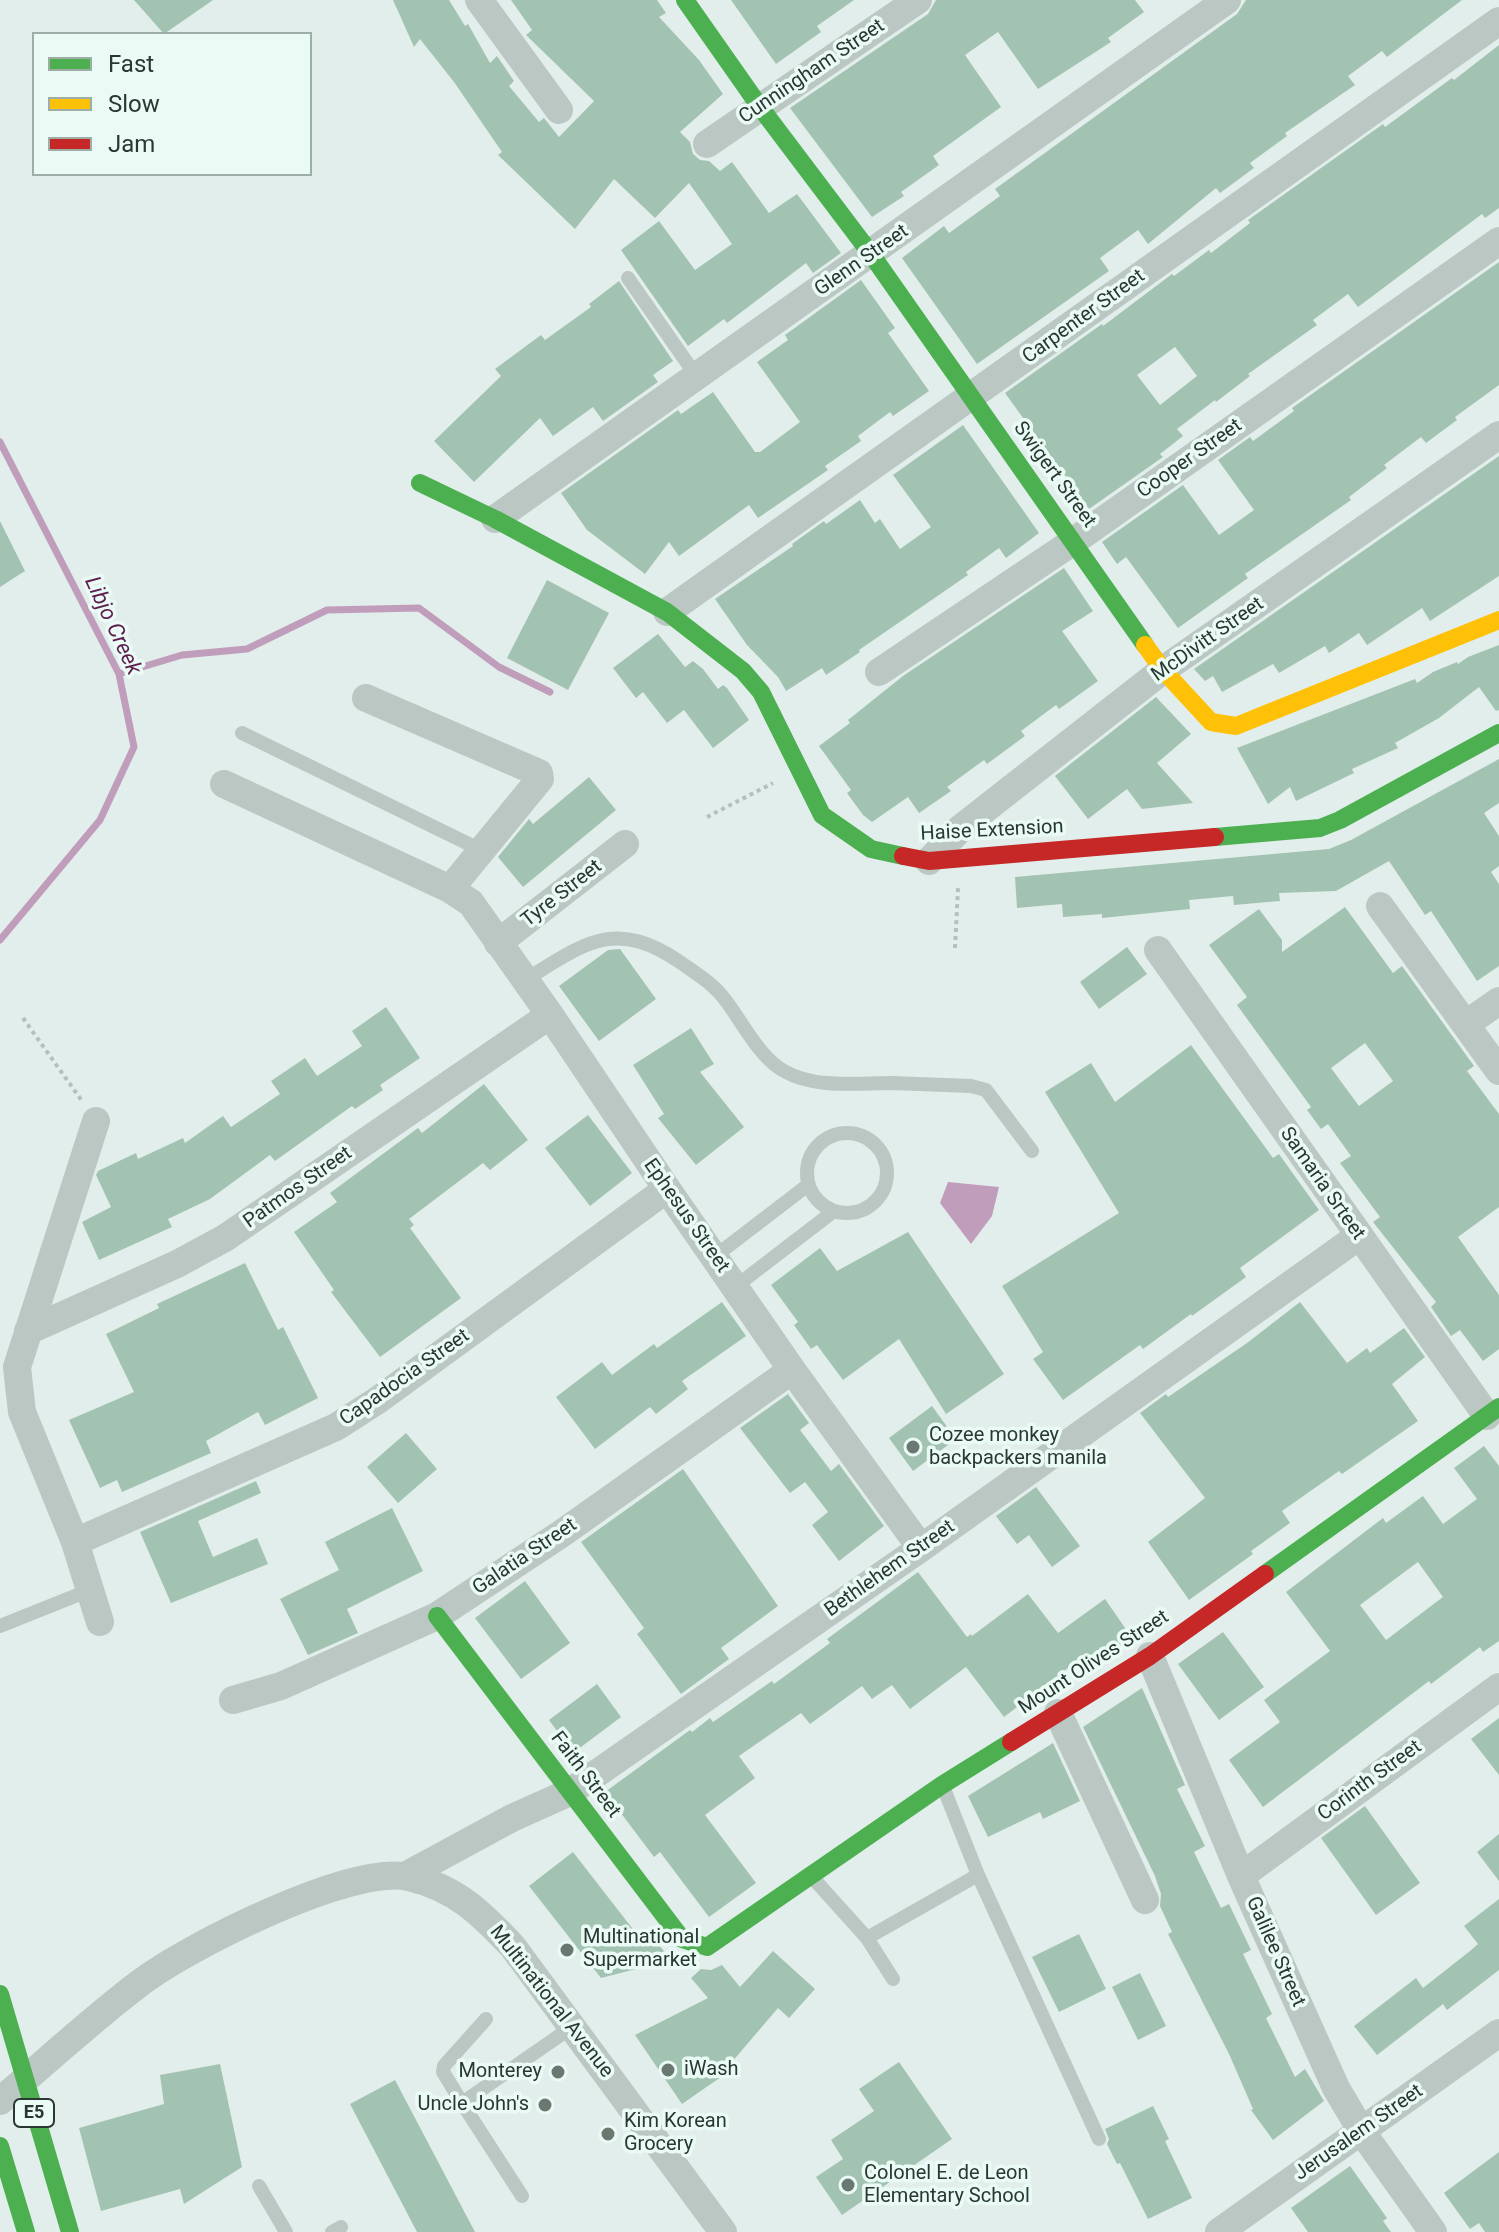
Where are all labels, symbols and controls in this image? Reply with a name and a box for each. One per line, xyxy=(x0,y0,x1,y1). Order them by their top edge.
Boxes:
street label: Cunningham Street xyxy=(735,14,889,130)
legend xyxy=(32,32,312,176)
text: Fast xyxy=(108,50,154,78)
text: Slow xyxy=(108,90,160,118)
text: Jam xyxy=(108,130,155,158)
street label: Glenn Street xyxy=(811,220,913,302)
street label: Carpenter Street xyxy=(1018,265,1150,369)
street label: Cooper Street xyxy=(1133,414,1247,504)
street label: Swigert Street xyxy=(1008,417,1100,533)
water label: Libjo Creek xyxy=(78,573,146,679)
street label: McDivitt Street xyxy=(1147,593,1269,687)
street label: Haise Extension xyxy=(920,815,1064,847)
street label: Tyre Street xyxy=(517,855,607,933)
street label: Samaria Srteet xyxy=(1274,1123,1370,1245)
street label: Patmos Street xyxy=(239,1142,357,1234)
street label: Ephesus Street xyxy=(638,1154,734,1278)
street label: Capadocia Street xyxy=(336,1324,474,1432)
place label: Cozee monkey backpackers manila xyxy=(929,1424,1107,1471)
marker: Cozee monkey backpackers manila xyxy=(904,1438,922,1456)
street label: Galatia Street xyxy=(468,1513,582,1601)
street label: Bethlehem Street xyxy=(820,1515,960,1623)
street label: Mount Olives Street xyxy=(1014,1606,1174,1720)
street label: Faith Street xyxy=(545,1727,625,1823)
street label: Corinth Street xyxy=(1313,1735,1427,1827)
street label: Galilee Street xyxy=(1240,1893,1310,2011)
street label: Multinational Avenue xyxy=(484,1921,618,2083)
place label: Multinational Supermarket xyxy=(583,1926,699,1973)
marker: Multinational Supermarket xyxy=(558,1941,576,1959)
place label: iWash xyxy=(684,2058,739,2082)
place label: Monterey xyxy=(458,2060,542,2084)
marker: iWash xyxy=(659,2061,677,2079)
marker: Monterey xyxy=(549,2063,567,2081)
street label: Jerusalem Street xyxy=(1290,2080,1428,2186)
place label: Uncle John's xyxy=(418,2093,529,2117)
marker: Uncle John's xyxy=(536,2096,554,2114)
road number: E5 xyxy=(14,2099,54,2127)
place label: Kim Korean Grocery xyxy=(624,2110,727,2157)
marker: Kim Korean Grocery xyxy=(599,2125,617,2143)
place label: Colonel E. de Leon Elementary School xyxy=(864,2162,1030,2209)
marker: Colonel E. de Leon Elementary School xyxy=(839,2176,857,2194)

